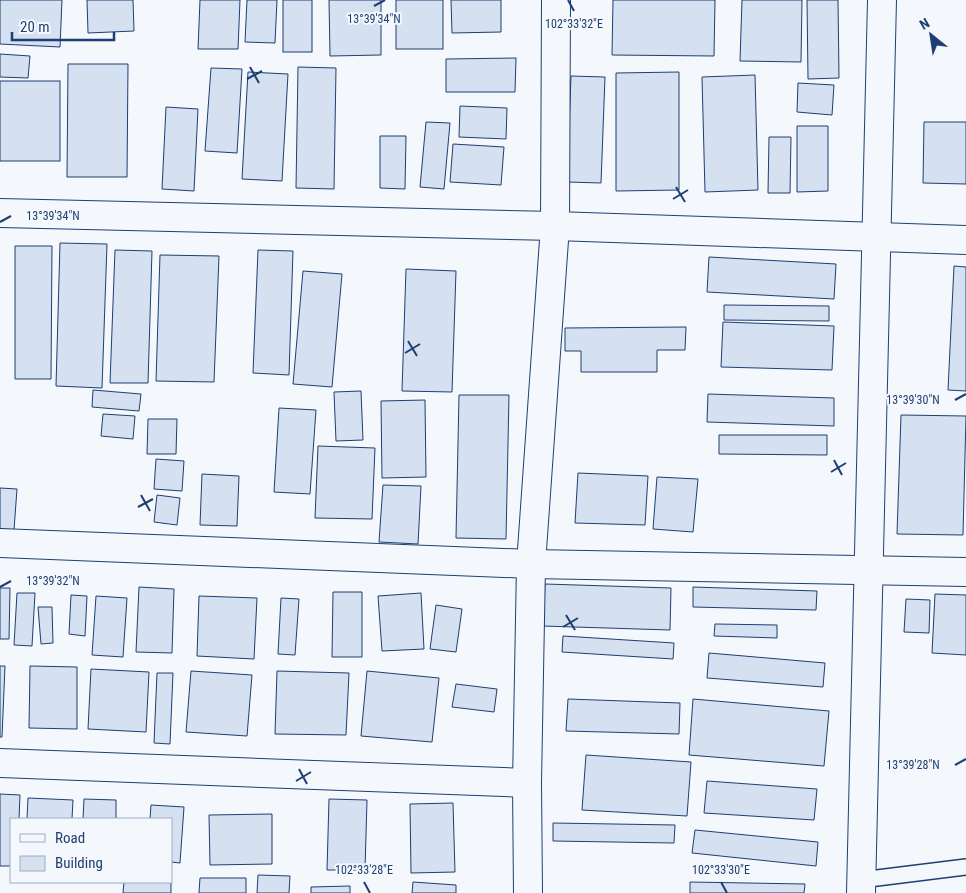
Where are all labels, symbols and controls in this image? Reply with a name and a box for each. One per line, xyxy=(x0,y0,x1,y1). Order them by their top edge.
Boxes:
scale bar xyxy=(12,10,115,42)
north arrow xyxy=(906,10,956,60)
text: 13°39'34"N xyxy=(347,12,401,26)
text: N xyxy=(917,15,932,33)
text: 102°33'32"E xyxy=(545,17,603,31)
text: 20 m xyxy=(20,18,50,36)
text: 13°39'34"N xyxy=(26,209,80,223)
text: 13°39'30"N xyxy=(886,393,940,407)
text: 13°39'32"N xyxy=(26,574,80,588)
text: 13°39'28"N xyxy=(886,758,940,772)
legend xyxy=(10,818,172,883)
text: Road xyxy=(55,829,85,847)
text: Building xyxy=(55,854,103,872)
text: 102°33'28"E xyxy=(335,863,393,877)
text: 102°33'30"E xyxy=(692,863,750,877)

